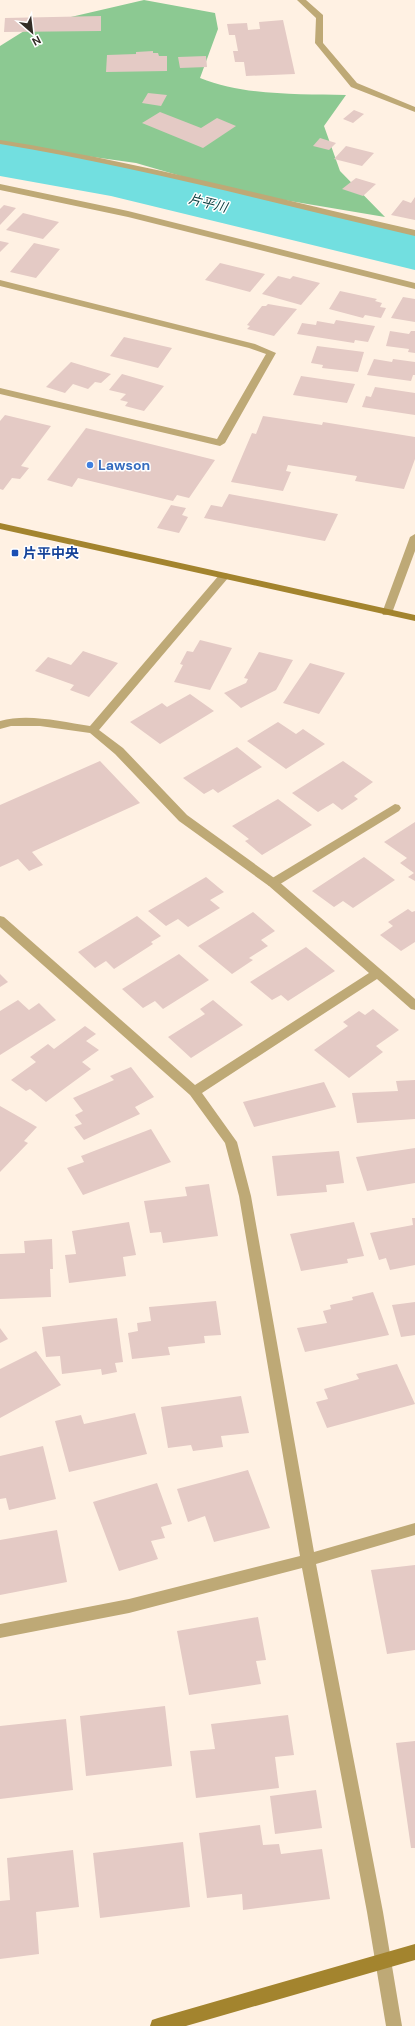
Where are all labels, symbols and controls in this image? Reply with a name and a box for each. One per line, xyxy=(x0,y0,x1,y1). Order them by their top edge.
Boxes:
north arrow xyxy=(12,12,52,52)
text: N xyxy=(30,33,44,49)
water label: 片平川 xyxy=(187,190,231,216)
place label: Lawson xyxy=(98,456,150,474)
marker: Lawson xyxy=(85,460,95,470)
place label: 片平中央 xyxy=(23,544,79,562)
marker: 片平中央 xyxy=(10,548,20,558)

